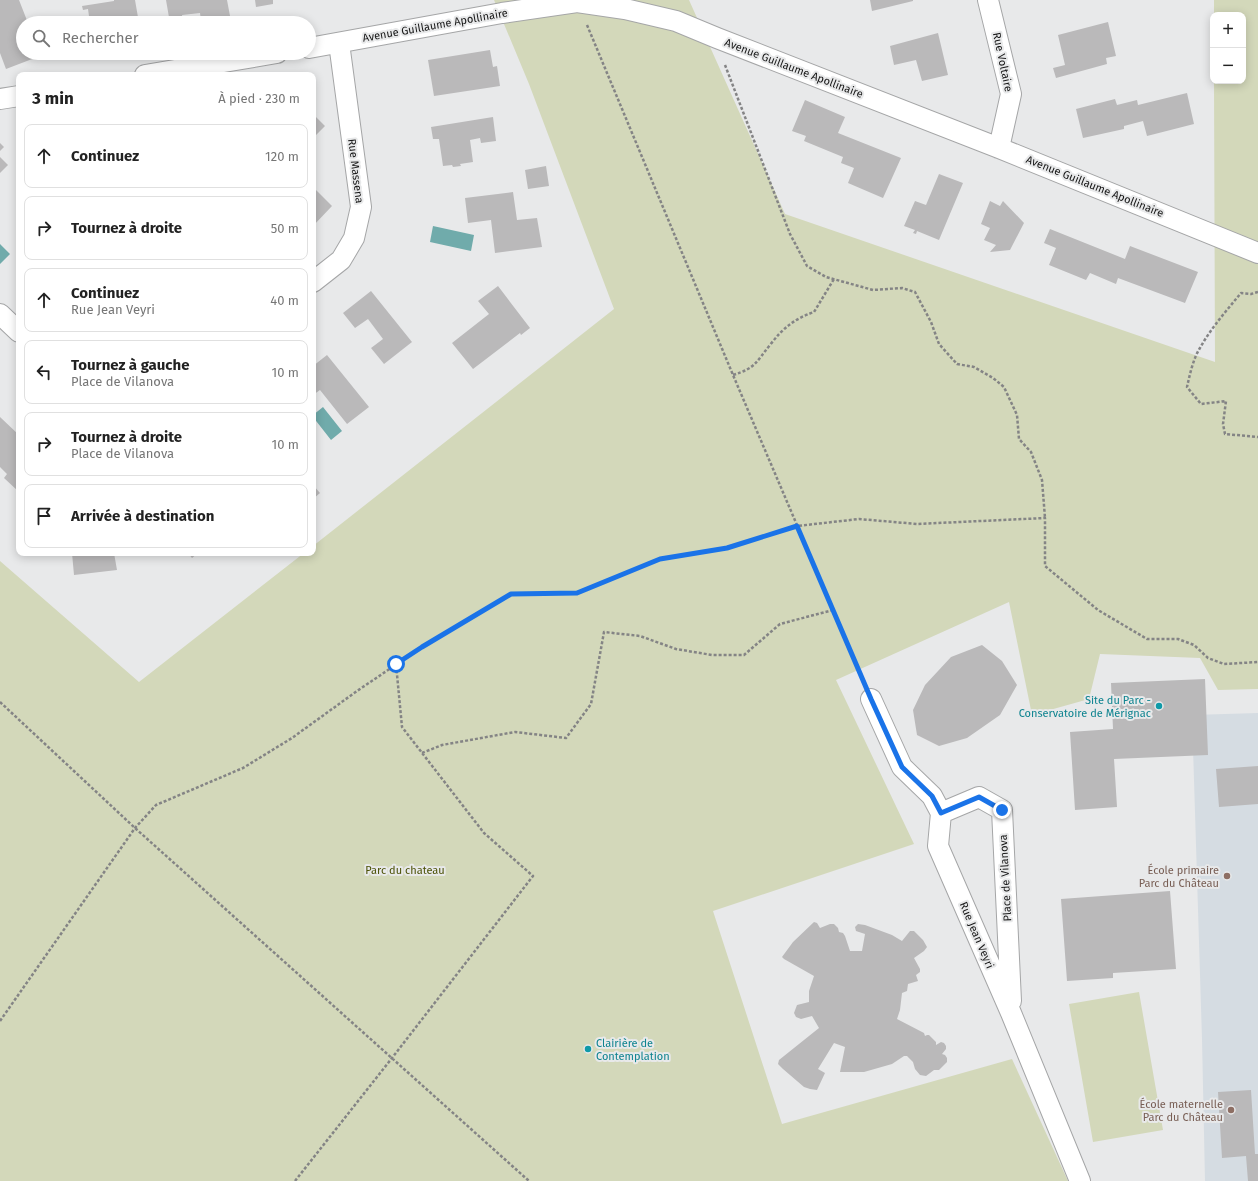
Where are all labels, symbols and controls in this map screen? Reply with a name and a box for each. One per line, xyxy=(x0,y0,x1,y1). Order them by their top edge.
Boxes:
street label: Avenue Guillaume Apollinaire xyxy=(361,6,509,45)
map controls xyxy=(1210,12,1246,84)
button: + xyxy=(1210,12,1246,48)
search box xyxy=(16,16,316,60)
icon: search xyxy=(30,27,52,49)
text: Rechercher xyxy=(62,29,138,47)
street label: Rue Voltaire xyxy=(990,31,1015,93)
street label: Avenue Guillaume Apollinaire xyxy=(723,36,865,101)
button: − xyxy=(1210,48,1246,84)
text: 3 min xyxy=(32,88,74,109)
text: À pied · 230 m xyxy=(218,91,300,106)
street label: Rue Massena xyxy=(345,138,366,204)
icon: ahead xyxy=(33,145,55,167)
text: Continuez xyxy=(71,147,139,165)
text: 120 m xyxy=(265,149,299,164)
street label: Avenue Guillaume Apollinaire xyxy=(1024,153,1166,220)
icon: right xyxy=(33,217,55,239)
text: Tournez à droite xyxy=(71,219,182,237)
text: 50 m xyxy=(271,221,299,236)
text: Continuez xyxy=(71,284,139,302)
icon: ahead xyxy=(33,289,55,311)
text: 40 m xyxy=(270,293,299,308)
text: Rue Jean Veyri xyxy=(71,302,155,317)
text: Tournez à gauche xyxy=(71,356,190,374)
icon: left xyxy=(33,361,55,383)
text: 10 m xyxy=(272,365,299,380)
text: Place de Vilanova xyxy=(71,374,174,389)
text: Tournez à droite xyxy=(71,428,182,446)
icon: right xyxy=(33,433,55,455)
text: 10 m xyxy=(272,437,299,452)
text: Place de Vilanova xyxy=(71,446,174,461)
icon: arrive xyxy=(33,505,55,527)
text: Arrivée à destination xyxy=(71,507,214,525)
route start xyxy=(387,655,405,673)
place label: Site du Parc - Conservatoire de Mérignac xyxy=(1019,694,1151,720)
marker: Site du Parc - Conservatoire de Mérignac xyxy=(1154,701,1164,711)
route end xyxy=(993,801,1011,819)
street label: Place de Vilanova xyxy=(997,834,1014,922)
place label: École primaire Parc du Château xyxy=(1139,863,1219,890)
park label: Parc du chateau xyxy=(365,864,445,877)
marker: École primaire Parc du Château xyxy=(1222,871,1232,881)
street label: Rue Jean Veyri xyxy=(957,900,996,970)
place label: Clairière de Contemplation xyxy=(596,1037,670,1063)
marker: Clairière de Contemplation xyxy=(583,1044,593,1054)
place label: École maternelle Parc du Château xyxy=(1140,1097,1223,1124)
marker: École maternelle Parc du Château xyxy=(1226,1105,1236,1115)

